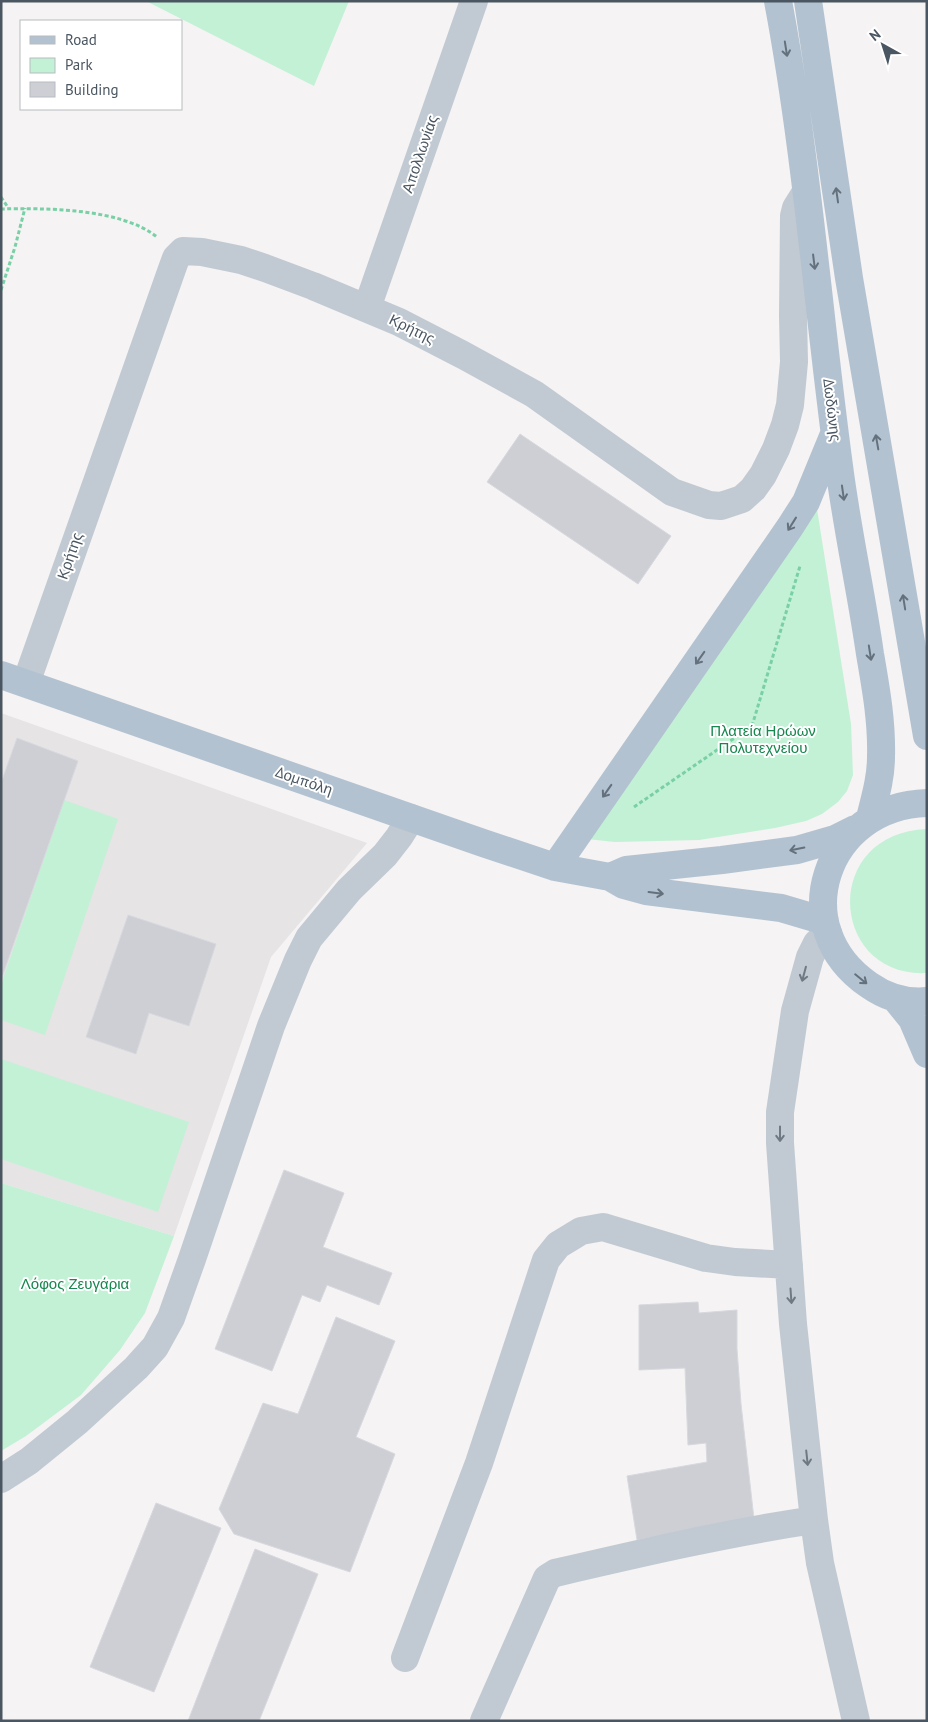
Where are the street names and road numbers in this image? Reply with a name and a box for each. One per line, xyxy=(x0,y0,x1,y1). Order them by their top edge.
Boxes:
street label: Απολλωνίας xyxy=(397,112,442,195)
street label: Κρήτης xyxy=(386,309,438,348)
street label: Δωδώνης xyxy=(819,377,846,443)
street label: Κρήτης xyxy=(53,530,86,582)
street label: Δομπόλη xyxy=(273,762,335,799)

